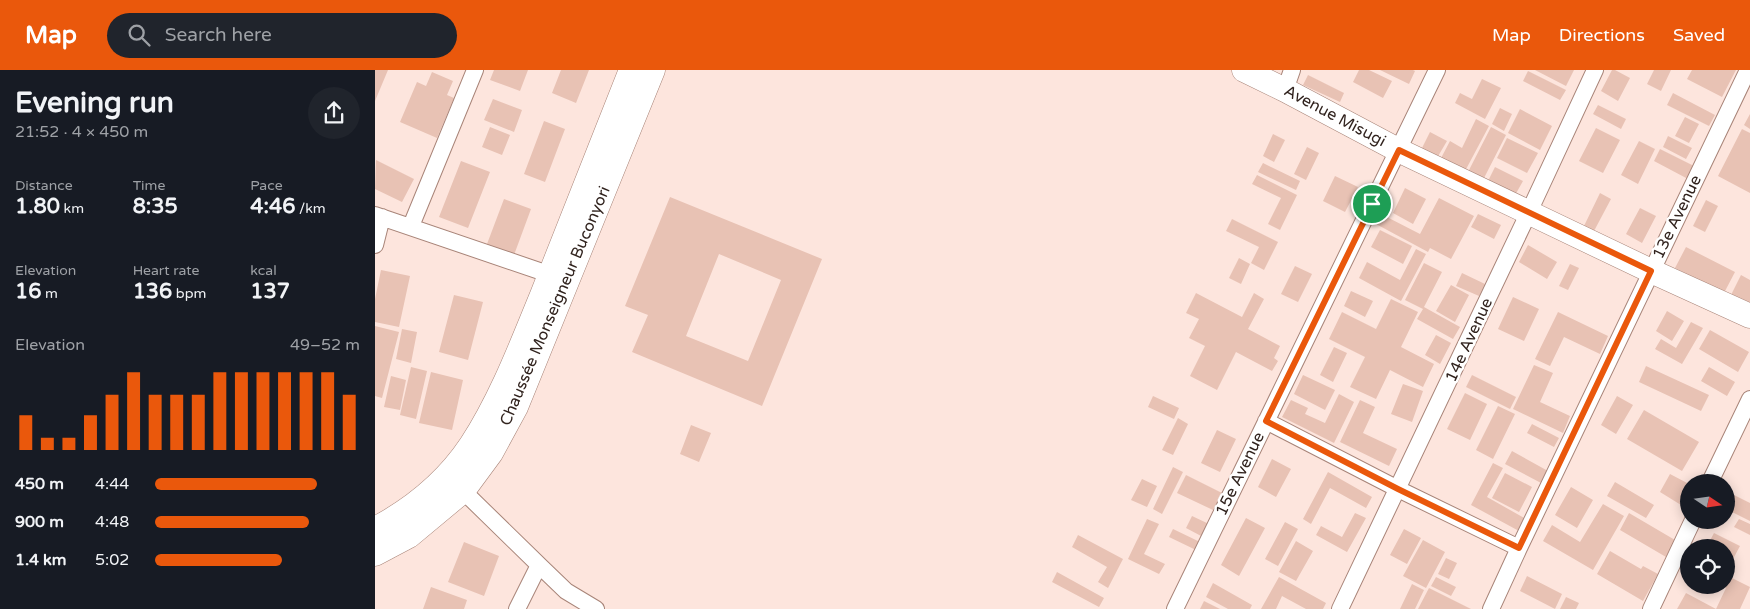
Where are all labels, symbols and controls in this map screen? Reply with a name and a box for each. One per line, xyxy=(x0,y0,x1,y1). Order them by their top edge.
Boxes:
search box xyxy=(107,13,457,58)
text: Map xyxy=(25,21,77,50)
icon: search xyxy=(125,21,153,49)
text: Search here xyxy=(165,24,272,46)
text: Map xyxy=(1492,24,1531,46)
text: Directions xyxy=(1559,24,1645,46)
text: Saved xyxy=(1673,24,1725,46)
street label: Avenue Misugi xyxy=(1281,81,1389,151)
text: Evening run xyxy=(15,86,174,120)
button: share xyxy=(308,87,360,139)
text: 21:52 · 4 × 450 m xyxy=(15,122,148,142)
street label: 13e Avenue xyxy=(1648,172,1706,262)
text: Distance xyxy=(15,177,73,194)
text: Time xyxy=(133,177,165,194)
text: Pace xyxy=(250,177,283,194)
street label: Chaussée Monseigneur Buconyori xyxy=(495,183,615,429)
pin xyxy=(1351,183,1393,225)
icon: arrive xyxy=(1358,190,1386,218)
text: 1.80 xyxy=(15,194,60,219)
text: 8:35 xyxy=(133,194,178,219)
text: 4:46 xyxy=(250,194,295,219)
text: km xyxy=(60,200,84,217)
text: /km xyxy=(295,200,326,217)
text: Elevation xyxy=(15,262,76,279)
text: Heart rate xyxy=(133,262,199,279)
text: kcal xyxy=(250,262,277,279)
text: 16 xyxy=(15,279,41,304)
text: 136 xyxy=(133,279,172,304)
text: 137 xyxy=(250,279,290,304)
text: m xyxy=(41,285,58,302)
text: bpm xyxy=(172,285,206,302)
street label: 14e Avenue xyxy=(1441,295,1497,385)
text: Elevation xyxy=(15,335,85,355)
text: 49–52 m xyxy=(290,335,360,355)
street label: 15e Avenue xyxy=(1211,429,1269,519)
text: 450 m xyxy=(15,474,64,494)
text: 4:44 xyxy=(95,474,129,494)
north arrow xyxy=(1680,474,1735,529)
map controls xyxy=(1680,474,1735,594)
text: 900 m xyxy=(15,512,64,532)
text: 4:48 xyxy=(95,512,129,532)
button: locate xyxy=(1680,539,1735,594)
text: 1.4 km xyxy=(15,550,67,570)
text: 5:02 xyxy=(95,550,129,570)

